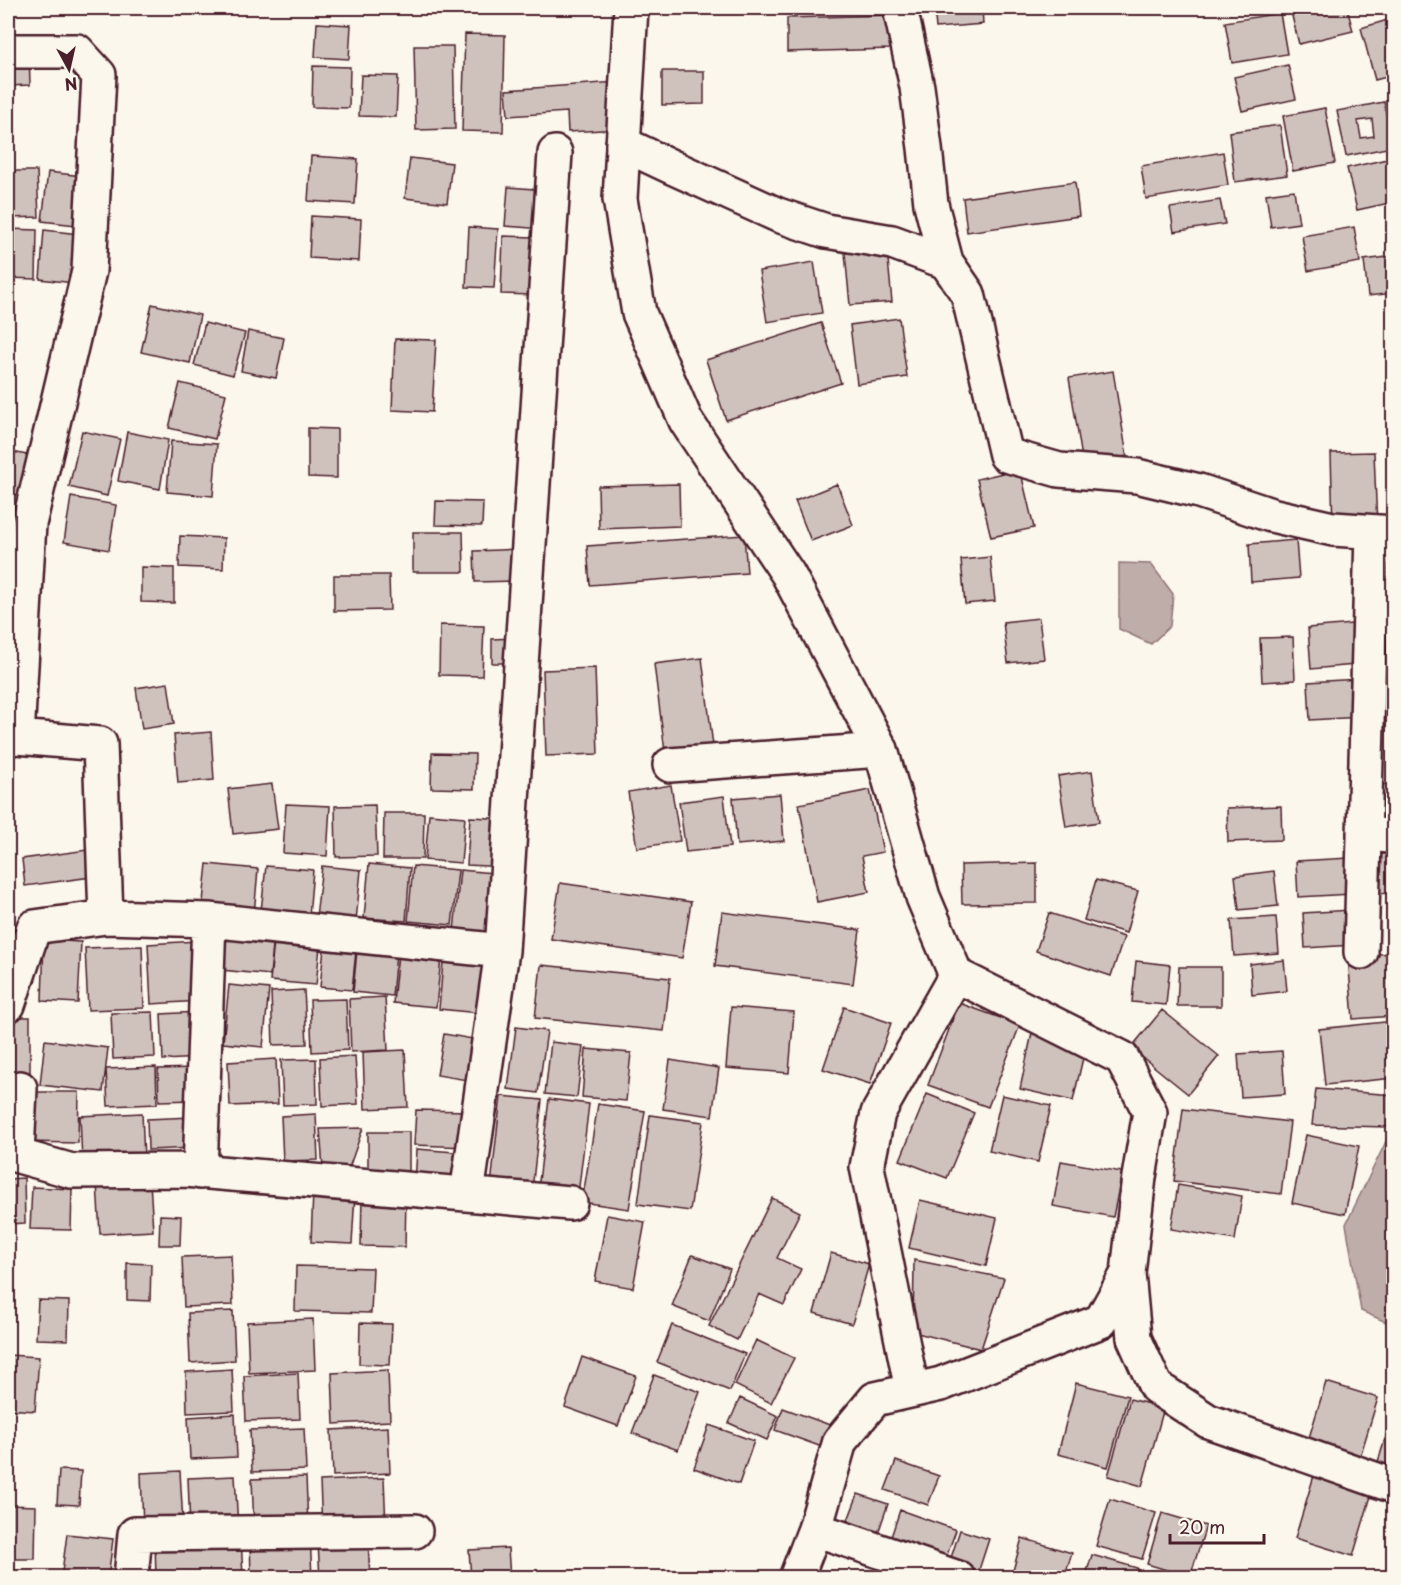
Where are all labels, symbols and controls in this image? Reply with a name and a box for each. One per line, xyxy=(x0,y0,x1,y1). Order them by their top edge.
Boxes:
north arrow xyxy=(39,39,99,99)
text: N xyxy=(63,72,79,98)
scale bar xyxy=(1170,1507,1264,1545)
text: 20 m xyxy=(1179,1513,1225,1540)

